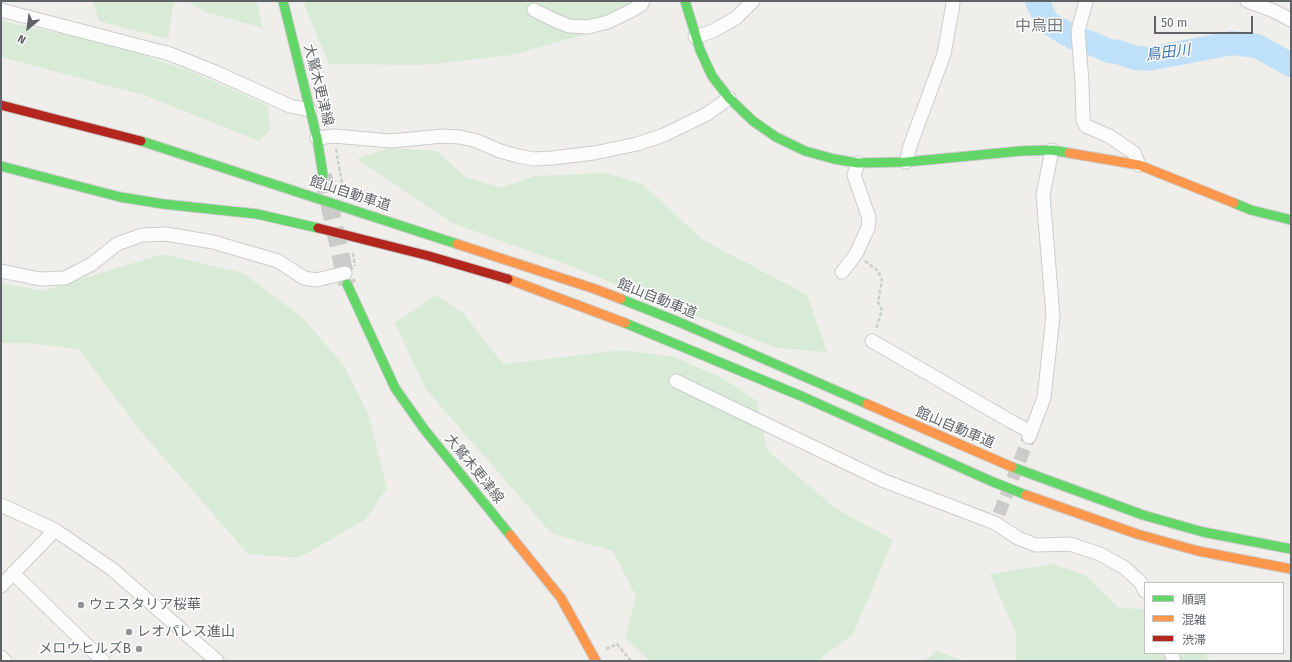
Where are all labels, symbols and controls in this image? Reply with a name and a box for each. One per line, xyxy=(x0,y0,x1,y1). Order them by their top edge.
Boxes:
north arrow xyxy=(8,8,48,48)
scale bar xyxy=(1156,8,1255,34)
text: 50 m xyxy=(1161,16,1187,30)
district label: 中烏田 xyxy=(1015,17,1063,37)
text: N xyxy=(16,31,28,46)
water label: 鳥田川 xyxy=(1145,41,1191,65)
street label: 大鷲木更津線 xyxy=(300,42,336,128)
street label: 館山自動車道 xyxy=(307,173,393,215)
street label: 館山自動車道 xyxy=(615,275,699,323)
street label: 館山自動車道 xyxy=(913,404,997,452)
street label: 大鷲木更津線 xyxy=(441,431,507,507)
legend xyxy=(1144,582,1284,654)
text: 順調 xyxy=(1182,593,1206,607)
place label: ウェスタリア桜華 xyxy=(89,597,201,613)
marker: ウェスタリア桜華 xyxy=(76,600,86,610)
text: 混雑 xyxy=(1182,613,1206,627)
place label: レオパレス進山 xyxy=(137,624,235,640)
marker: レオパレス進山 xyxy=(124,627,134,637)
text: 渋滞 xyxy=(1182,633,1206,647)
place label: メロウヒルズB xyxy=(38,641,131,657)
marker: メロウヒルズB xyxy=(134,644,144,654)

